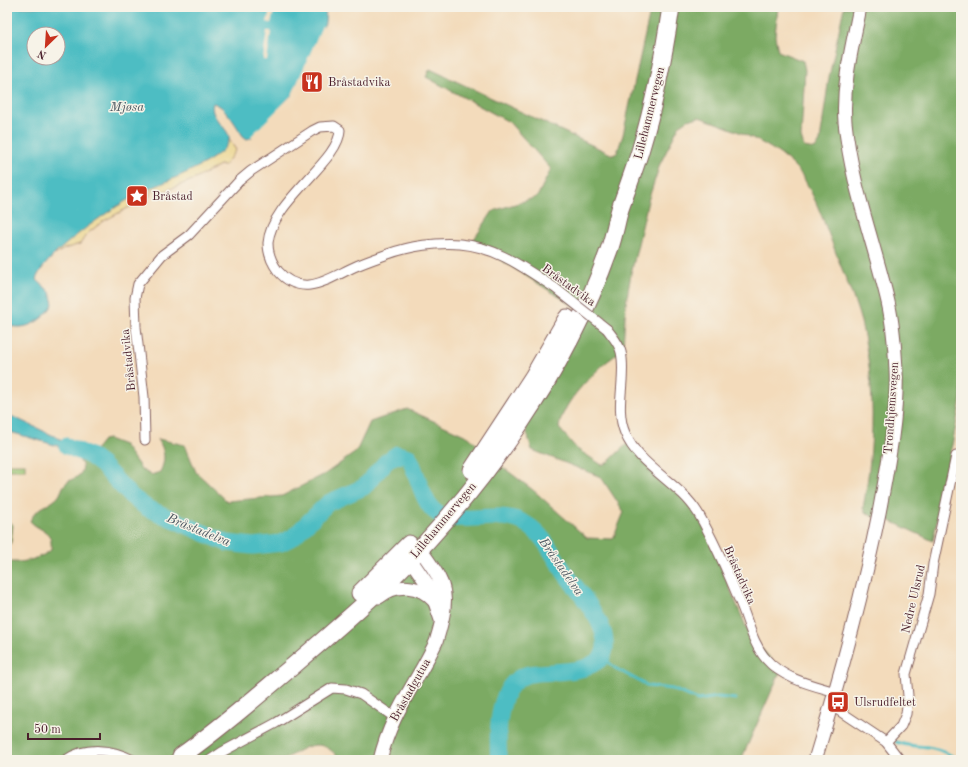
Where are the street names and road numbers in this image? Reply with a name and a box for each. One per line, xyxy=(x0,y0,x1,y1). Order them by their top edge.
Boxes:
street label: Lillehammervegen xyxy=(633,65,667,161)
street label: Bråstadvika xyxy=(540,263,597,309)
street label: Bråstadvika xyxy=(120,328,138,392)
street label: Trondhjemsvegen xyxy=(883,361,901,455)
street label: Lillehammervegen xyxy=(409,480,479,561)
street label: Bråstadvika xyxy=(721,544,757,606)
street label: Nedre Ulsrud xyxy=(900,564,928,635)
street label: Bråstadgutua xyxy=(389,657,433,724)

